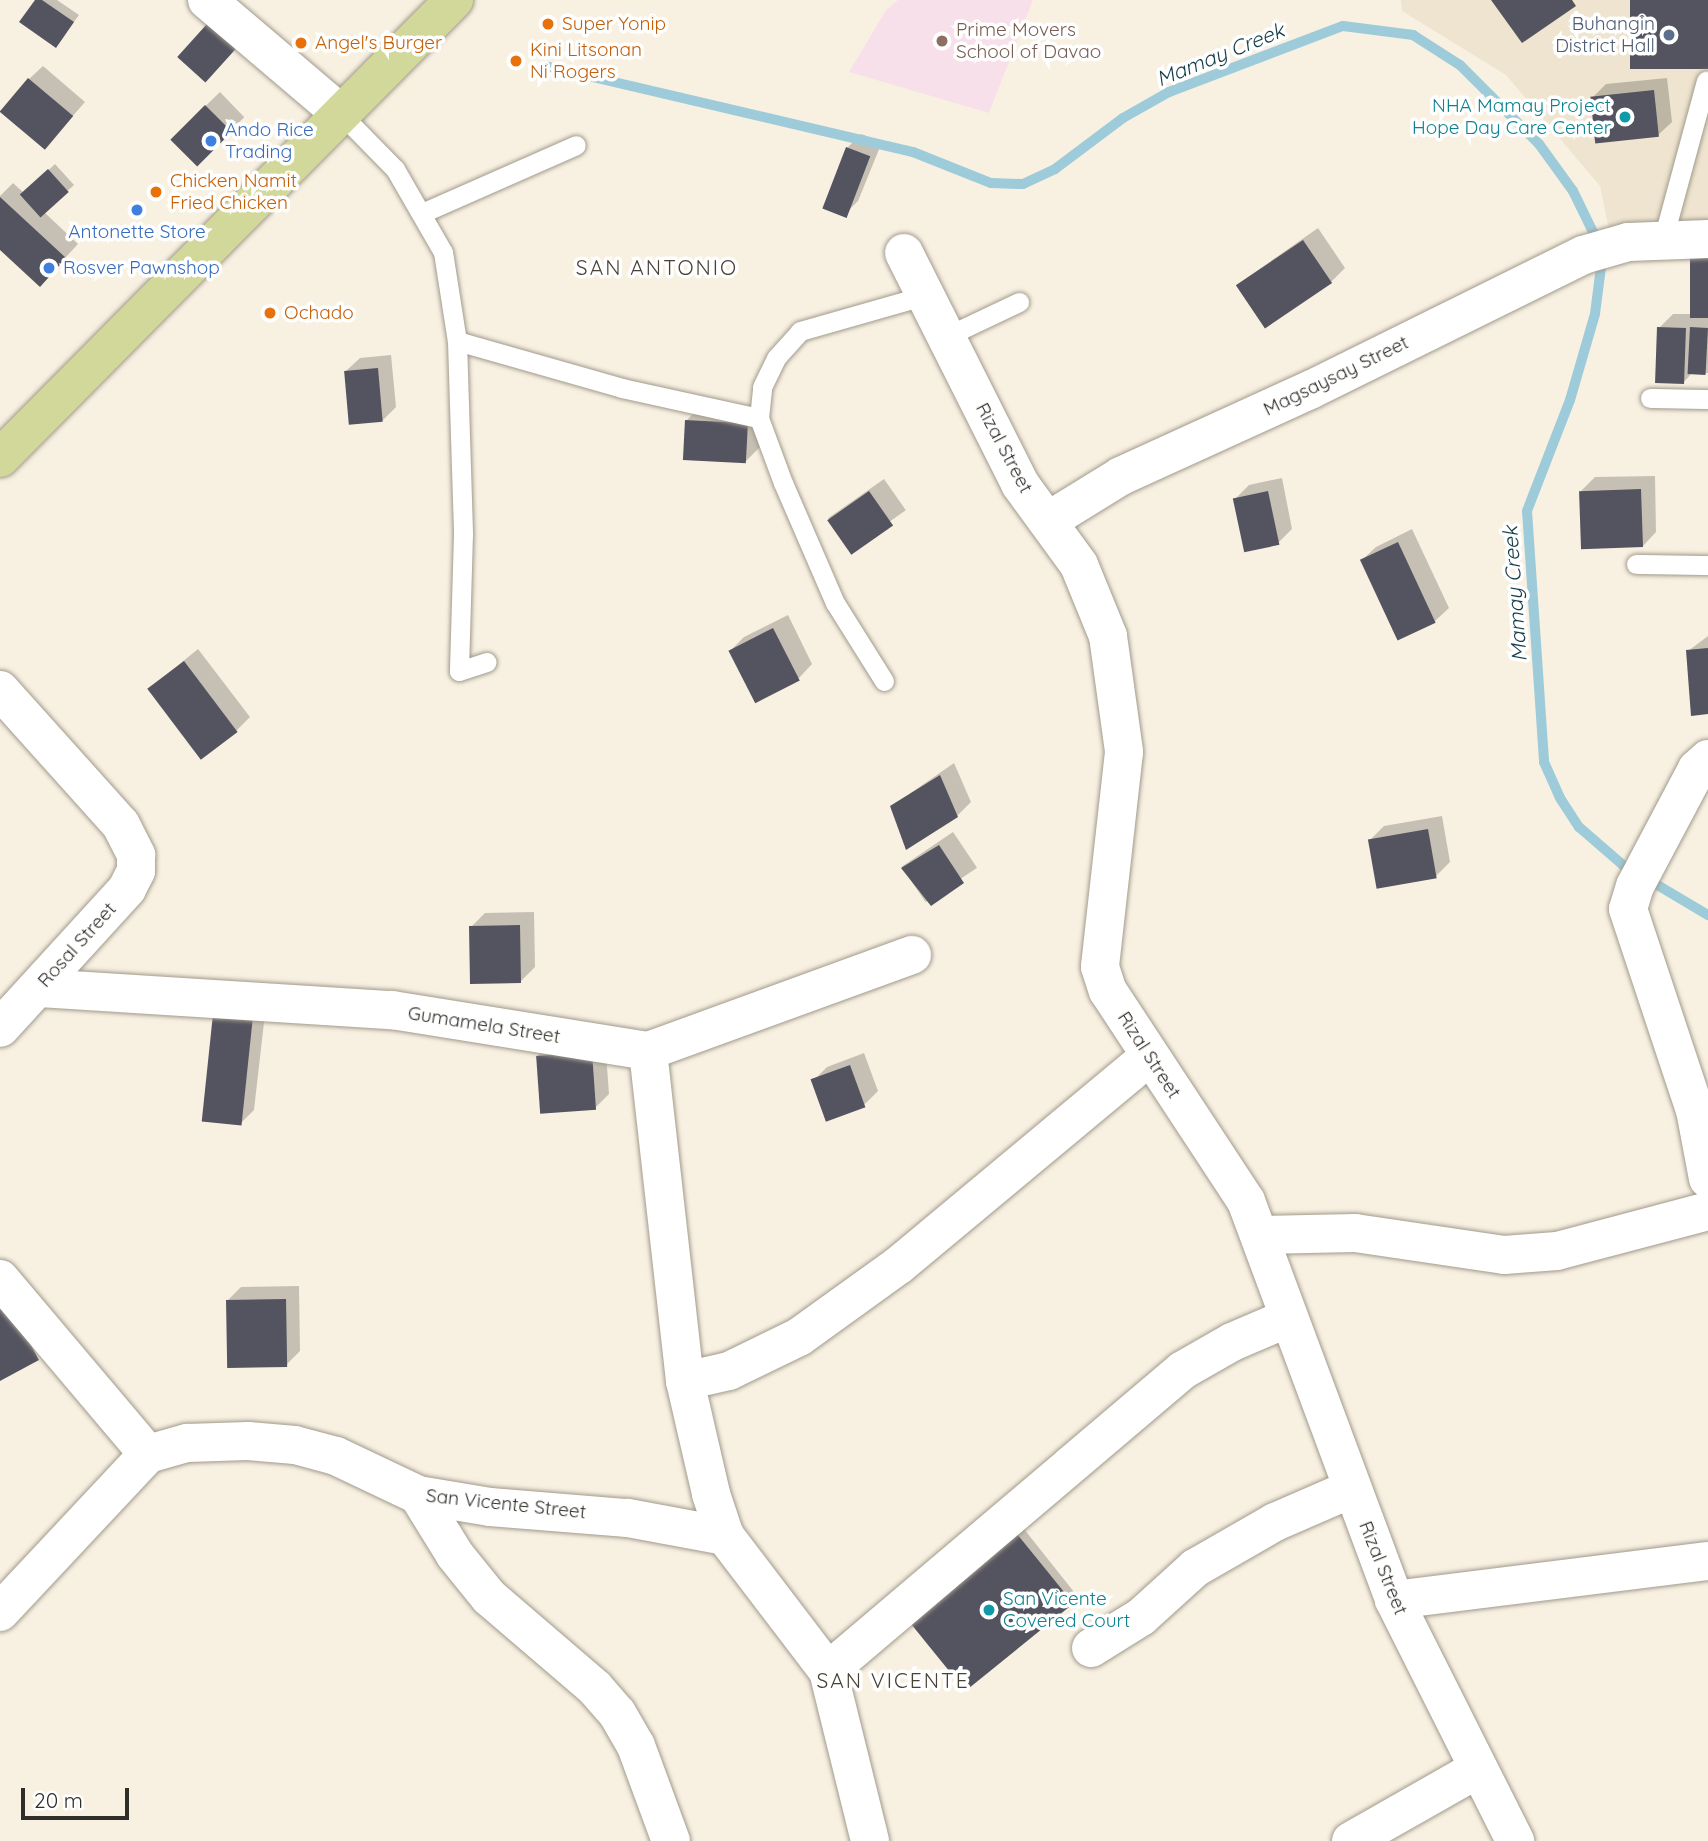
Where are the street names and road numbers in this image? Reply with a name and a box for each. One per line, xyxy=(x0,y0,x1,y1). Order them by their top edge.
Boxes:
street label: Magsaysay Street xyxy=(1260,331,1412,421)
street label: Rizal Street xyxy=(971,399,1037,497)
street label: Rosal Street xyxy=(33,898,121,992)
street label: Gumamela Street xyxy=(406,1002,562,1048)
street label: Rizal Street xyxy=(1113,1007,1185,1103)
street label: San Vicente Street xyxy=(425,1484,587,1524)
street label: Rizal Street xyxy=(1354,1518,1412,1618)

